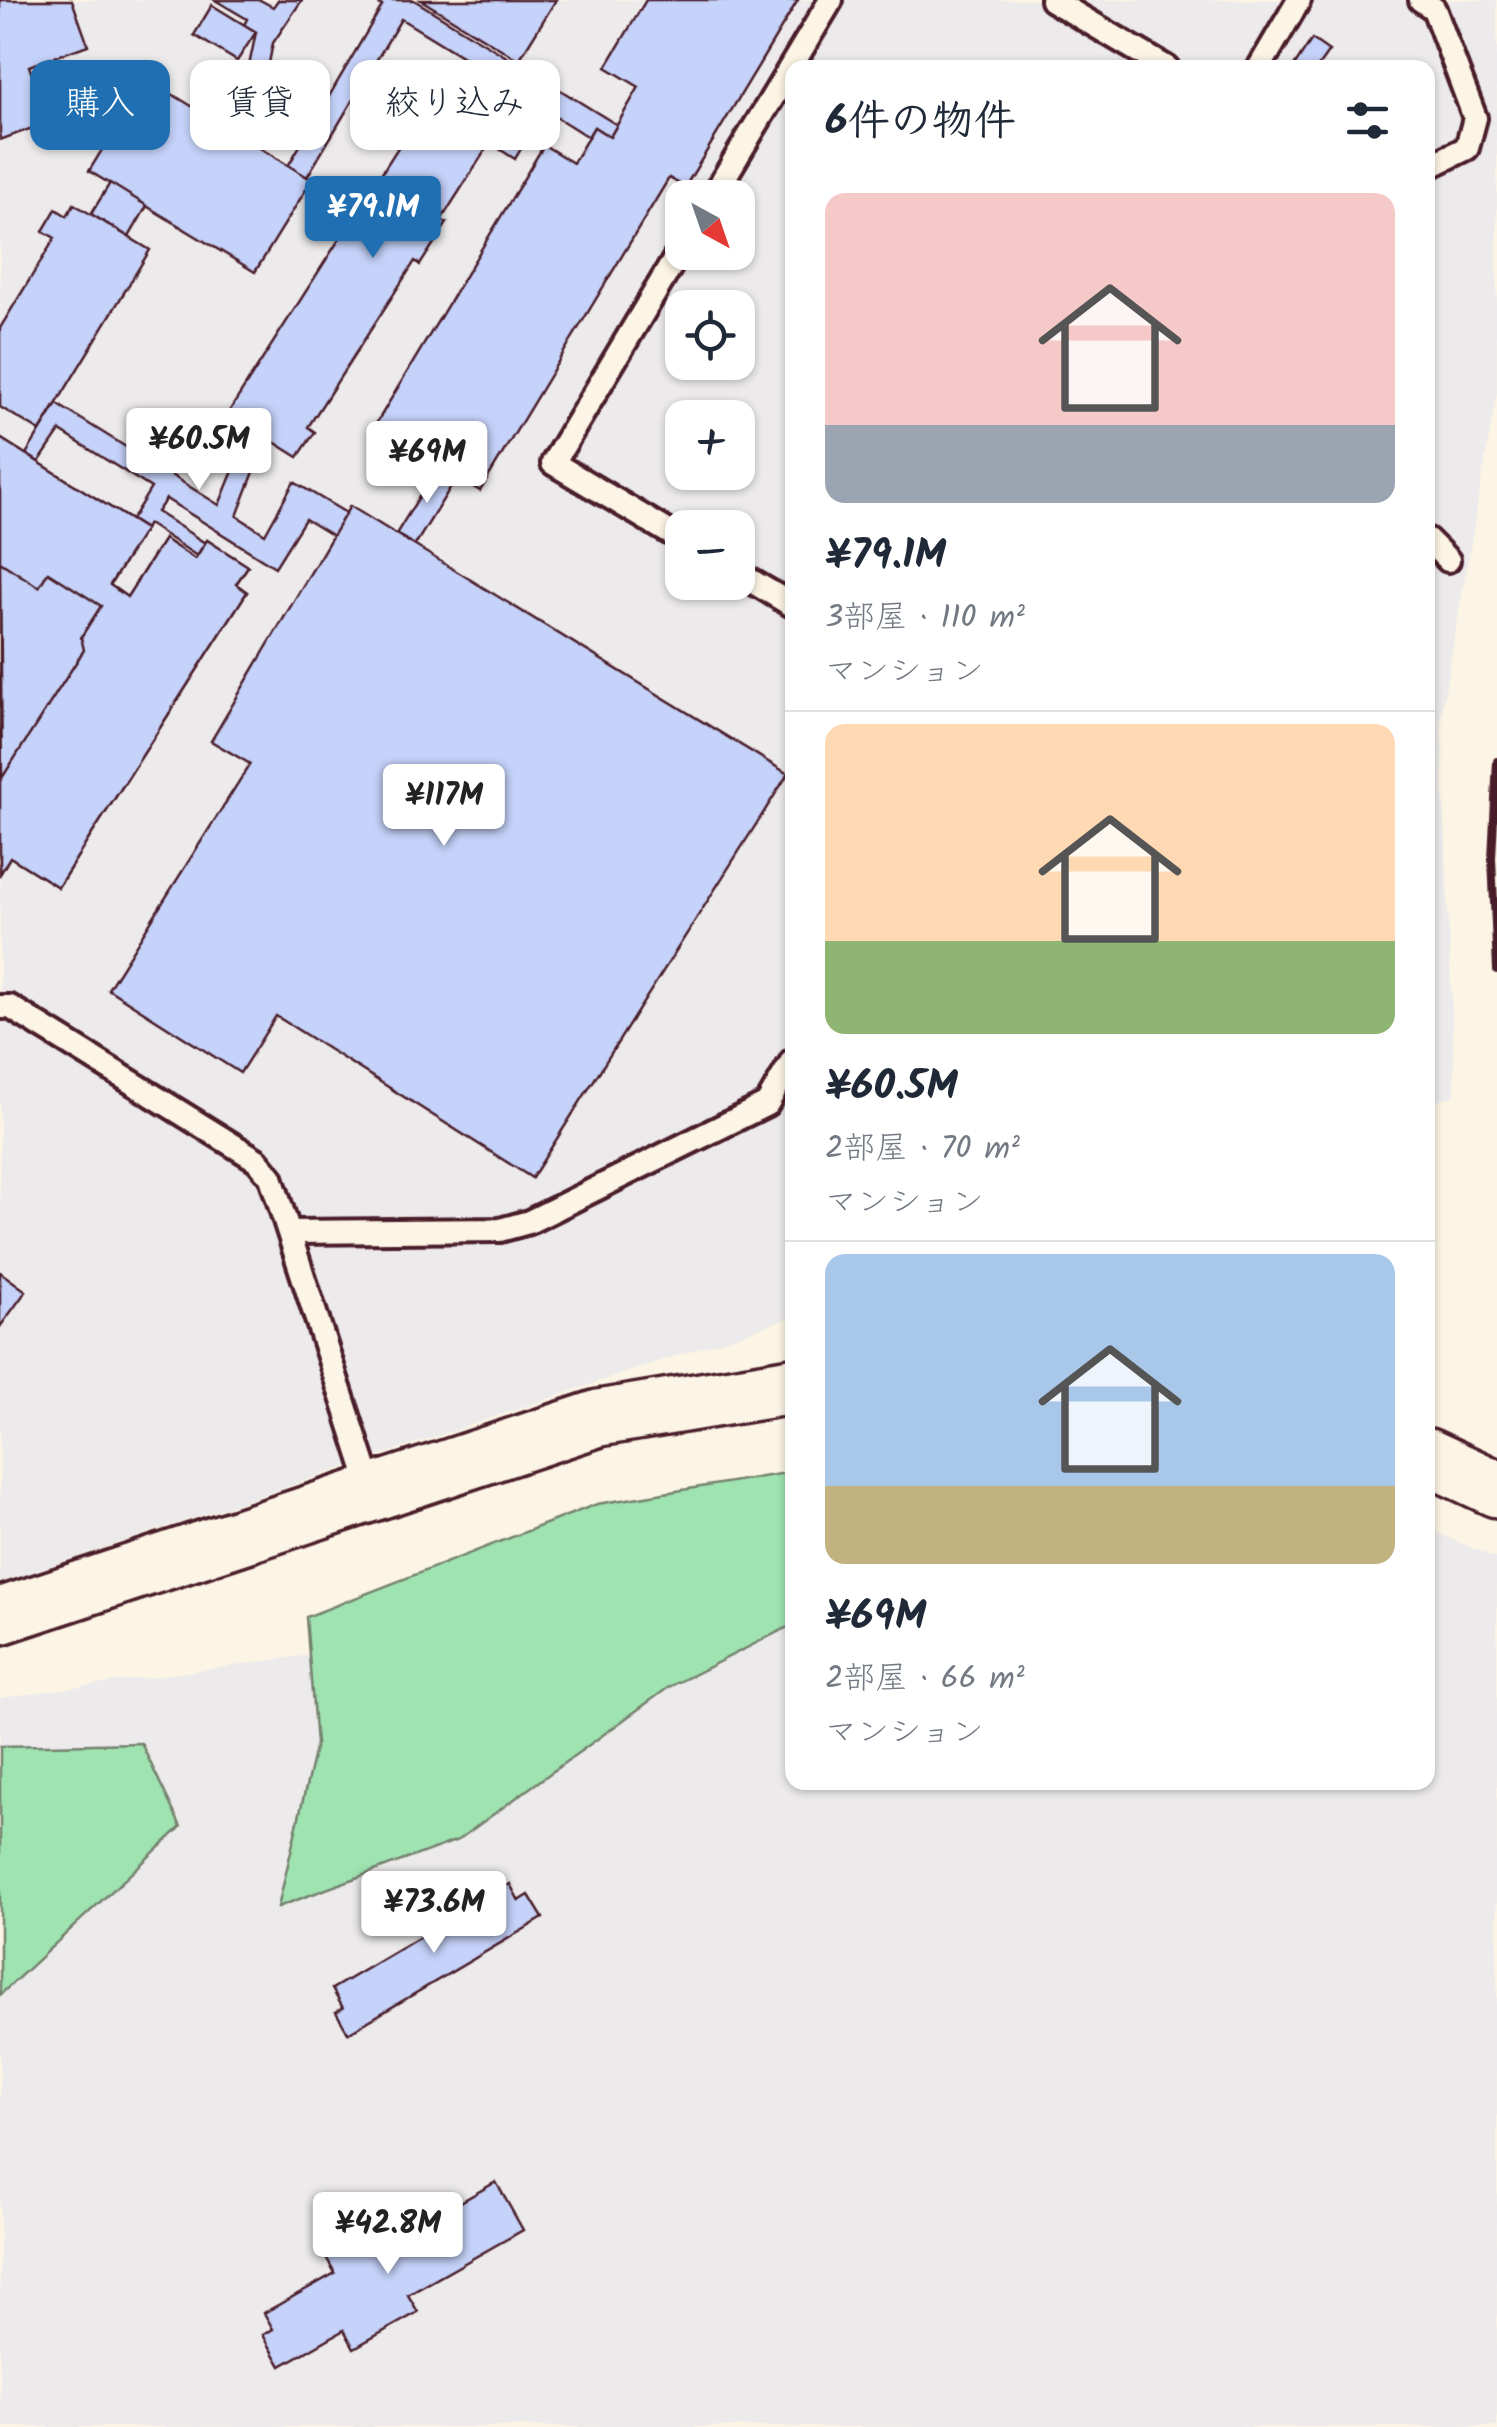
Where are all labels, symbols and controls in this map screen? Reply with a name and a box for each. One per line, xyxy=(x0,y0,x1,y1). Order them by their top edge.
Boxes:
chip: 購入 xyxy=(30,60,170,150)
chip: 賃貸 xyxy=(190,60,330,150)
chip: 絞り込み xyxy=(350,60,560,150)
text: 6件の物件 xyxy=(825,89,1016,156)
icon: filters xyxy=(1340,93,1395,148)
pin: ¥79.1M xyxy=(292,176,454,261)
north arrow xyxy=(665,180,755,270)
map controls xyxy=(665,180,755,600)
text: ¥79.1M xyxy=(327,183,419,234)
icon: home xyxy=(1020,258,1200,438)
button: locate xyxy=(665,290,755,380)
button: + xyxy=(665,400,755,490)
pin: ¥60.5M xyxy=(118,408,280,493)
text: ¥60.5M xyxy=(148,415,250,466)
pin: ¥69M xyxy=(368,421,486,506)
text: ¥69M xyxy=(388,428,466,479)
button: − xyxy=(665,510,755,600)
text: ¥79.1M xyxy=(825,523,946,590)
text: 3部屋 · 110 m² xyxy=(825,593,1025,644)
text: マンション xyxy=(825,647,984,698)
pin: ¥117M xyxy=(374,764,514,849)
text: ¥117M xyxy=(405,771,483,822)
icon: home xyxy=(1020,789,1200,969)
text: ¥60.5M xyxy=(825,1054,958,1121)
text: 2部屋 · 70 m² xyxy=(825,1124,1020,1175)
text: マンション xyxy=(825,1178,984,1229)
icon: home xyxy=(1020,1319,1200,1499)
text: ¥69M xyxy=(825,1584,927,1651)
text: 2部屋 · 66 m² xyxy=(825,1654,1025,1705)
text: マンション xyxy=(825,1708,984,1759)
pin: ¥73.6M xyxy=(353,1871,515,1956)
text: ¥73.6M xyxy=(383,1878,485,1929)
pin: ¥42.8M xyxy=(307,2192,469,2277)
text: ¥42.8M xyxy=(335,2199,441,2250)

